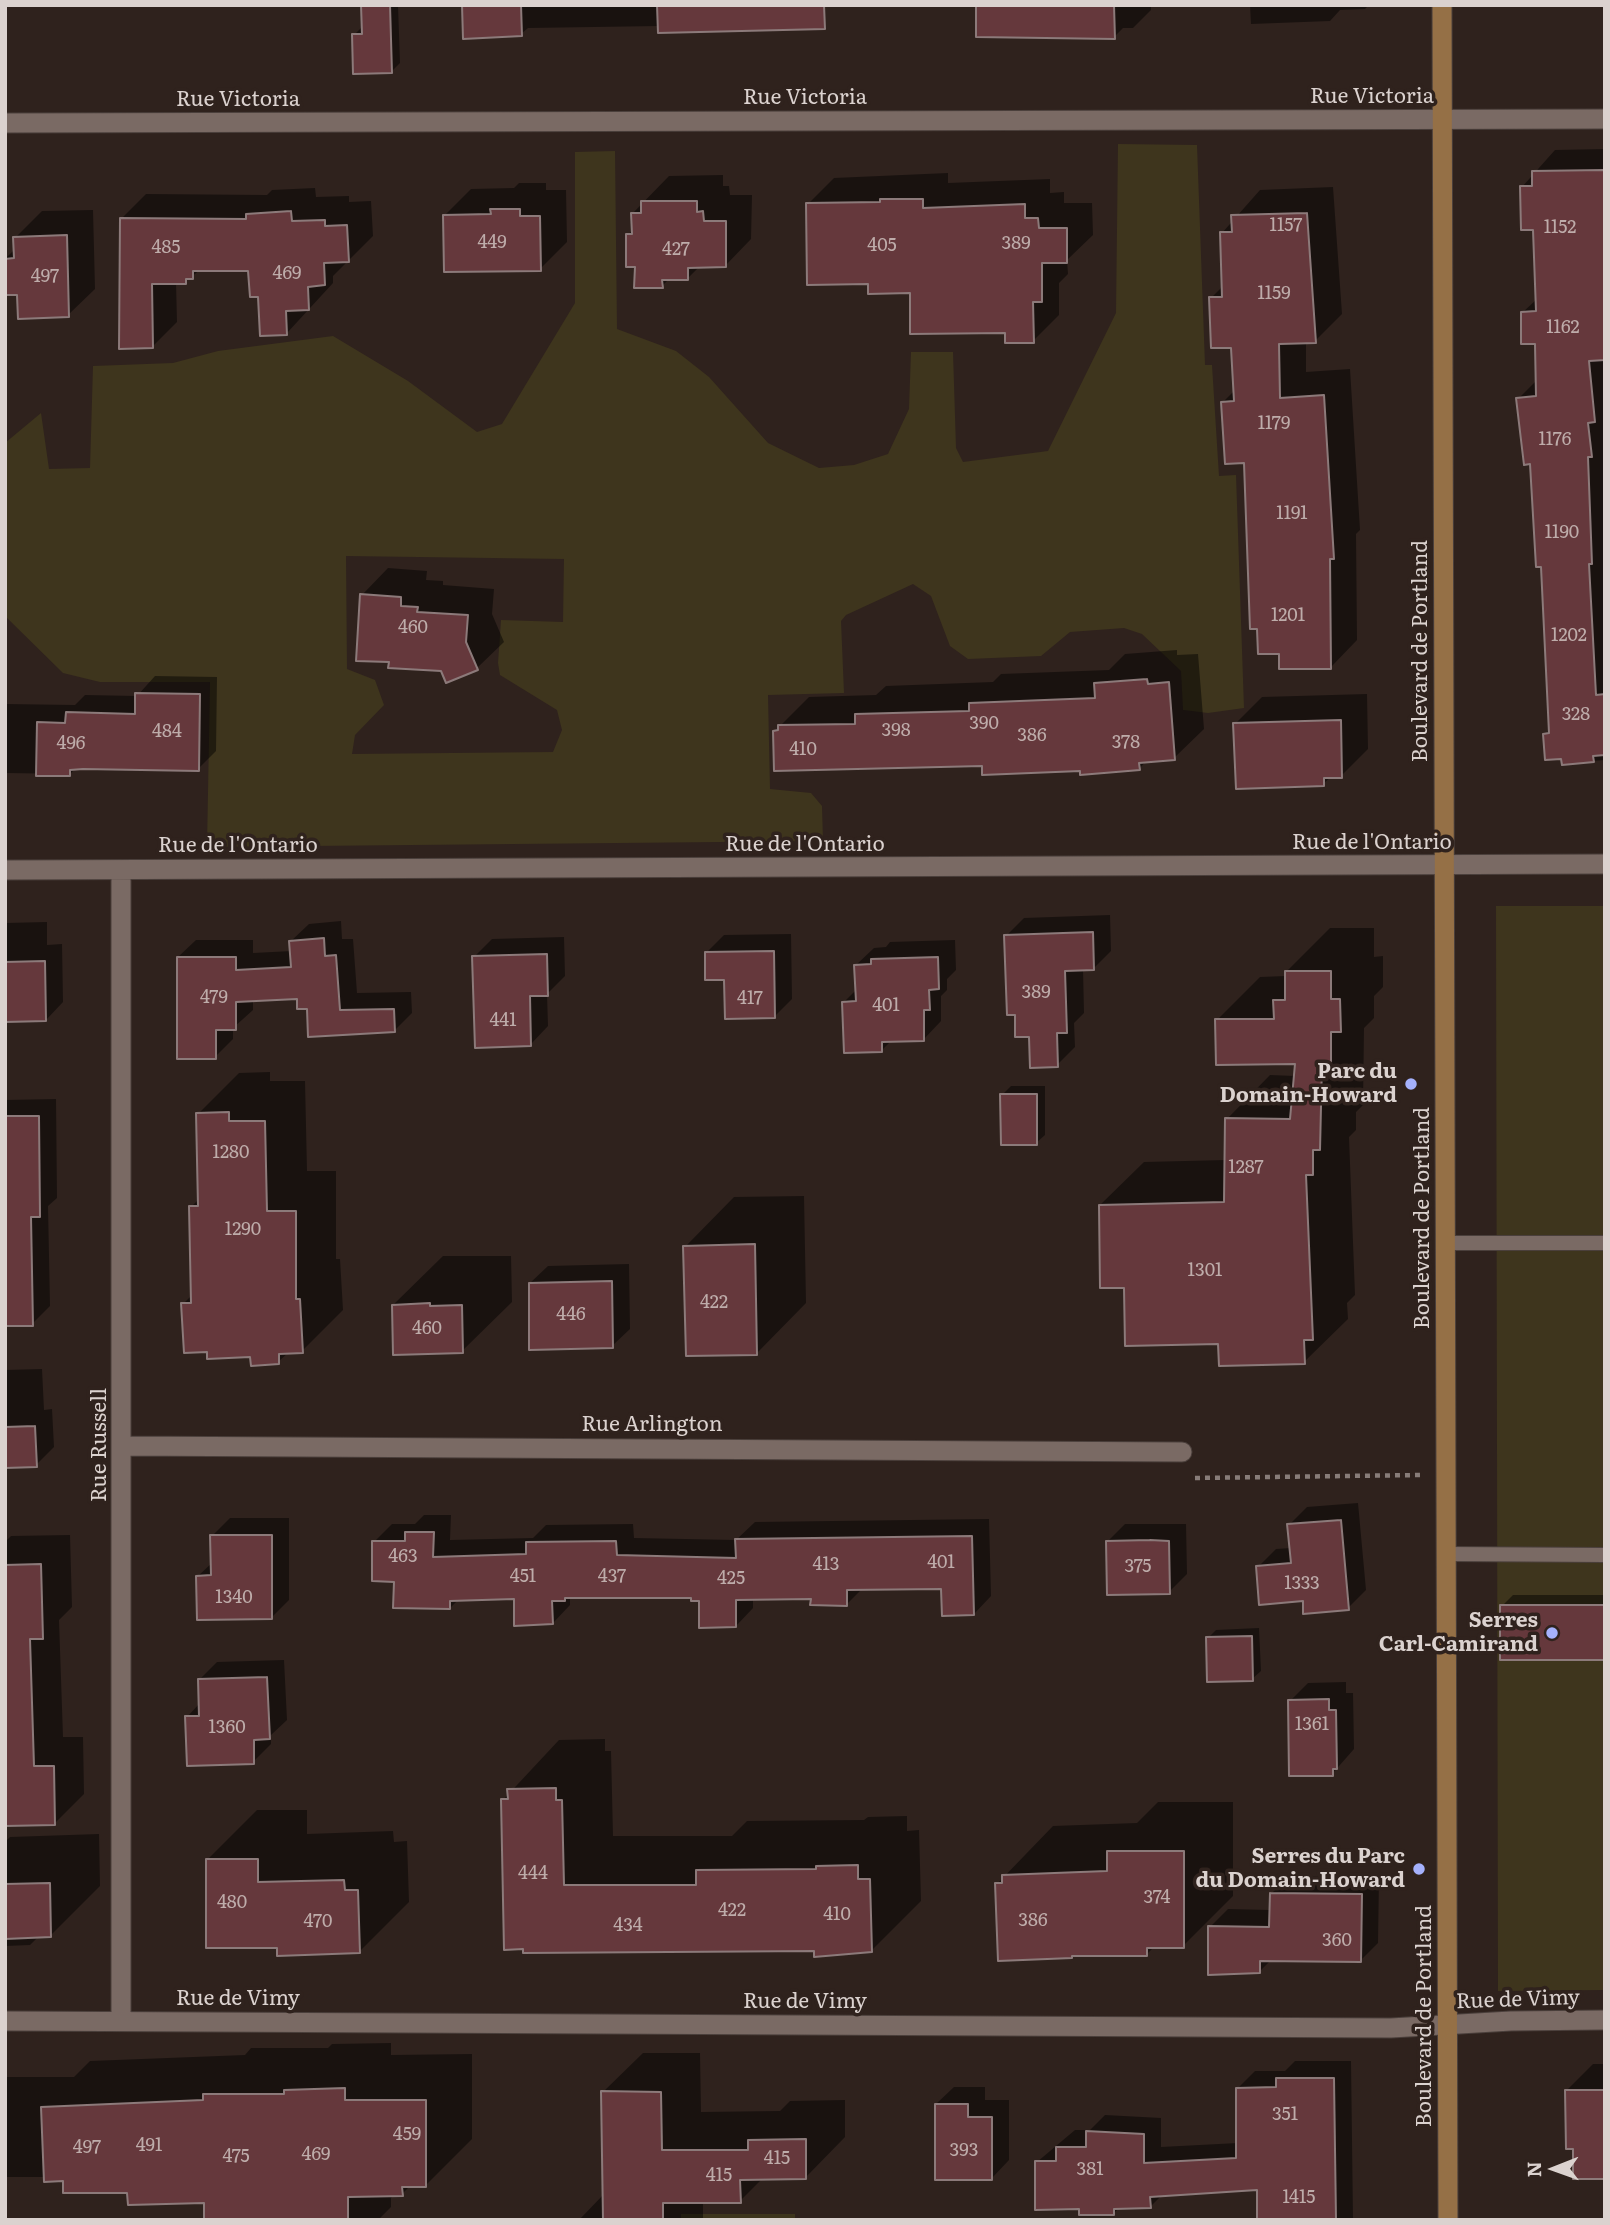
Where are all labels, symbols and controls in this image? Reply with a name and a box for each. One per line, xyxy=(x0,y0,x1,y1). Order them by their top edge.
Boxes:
street label: Rue Victoria xyxy=(1310,84,1434,110)
street label: Rue Victoria xyxy=(743,85,867,111)
street label: Rue Victoria xyxy=(176,87,300,113)
house number: 1157 xyxy=(1270,215,1302,237)
house number: 1152 xyxy=(1544,217,1576,239)
house number: 449 xyxy=(477,232,507,254)
house number: 389 xyxy=(1001,233,1031,255)
house number: 405 xyxy=(867,235,897,257)
house number: 485 xyxy=(152,237,180,259)
house number: 427 xyxy=(662,239,690,261)
house number: 469 xyxy=(273,263,301,285)
house number: 497 xyxy=(31,266,59,288)
house number: 1159 xyxy=(1257,283,1291,305)
house number: 1162 xyxy=(1546,317,1580,339)
house number: 1179 xyxy=(1258,413,1290,435)
house number: 1176 xyxy=(1539,429,1571,451)
house number: 1191 xyxy=(1276,503,1308,525)
house number: 1190 xyxy=(1545,522,1579,544)
street label: Boulevard de Portland xyxy=(1408,540,1434,762)
house number: 1201 xyxy=(1271,605,1305,627)
house number: 460 xyxy=(398,617,428,639)
house number: 1202 xyxy=(1551,625,1587,647)
house number: 328 xyxy=(1562,704,1590,726)
house number: 390 xyxy=(969,713,999,735)
house number: 398 xyxy=(881,720,911,742)
house number: 484 xyxy=(152,721,182,743)
house number: 386 xyxy=(1017,725,1047,747)
house number: 378 xyxy=(1112,732,1140,754)
house number: 496 xyxy=(57,733,85,755)
house number: 410 xyxy=(789,739,817,761)
street label: Rue de l'Ontario xyxy=(1292,830,1452,856)
street label: Rue de l'Ontario xyxy=(725,832,885,858)
street label: Rue de l'Ontario xyxy=(158,833,318,859)
house number: 389 xyxy=(1021,982,1051,1004)
house number: 479 xyxy=(200,987,228,1009)
house number: 417 xyxy=(737,988,763,1010)
house number: 401 xyxy=(872,995,900,1017)
house number: 441 xyxy=(489,1010,517,1032)
place label: Parc du Domain-Howard xyxy=(1219,1059,1397,1109)
marker: Parc du Domain-Howard xyxy=(1403,1076,1419,1092)
street label: Boulevard de Portland xyxy=(1410,1107,1436,1329)
house number: 1280 xyxy=(213,1142,249,1164)
house number: 1287 xyxy=(1228,1157,1264,1179)
house number: 1290 xyxy=(225,1219,261,1241)
house number: 1301 xyxy=(1188,1260,1222,1282)
house number: 422 xyxy=(700,1292,728,1314)
house number: 446 xyxy=(556,1304,586,1326)
house number: 460 xyxy=(412,1318,442,1340)
street label: Rue Russell xyxy=(87,1388,113,1502)
street label: Rue Arlington xyxy=(581,1412,723,1438)
house number: 463 xyxy=(388,1546,418,1568)
house number: 401 xyxy=(927,1552,955,1574)
house number: 413 xyxy=(813,1554,839,1576)
house number: 375 xyxy=(1124,1556,1152,1578)
house number: 451 xyxy=(510,1566,536,1588)
house number: 437 xyxy=(598,1566,626,1588)
house number: 425 xyxy=(717,1568,745,1590)
house number: 1333 xyxy=(1284,1573,1320,1595)
house number: 1340 xyxy=(215,1587,253,1609)
place label: Serres Carl-Camirand xyxy=(1379,1608,1538,1658)
marker: Serres Carl-Camirand xyxy=(1544,1625,1560,1641)
house number: 1361 xyxy=(1295,1714,1329,1736)
house number: 1360 xyxy=(208,1717,246,1739)
place label: Serres du Parc du Domain-Howard xyxy=(1196,1844,1405,1894)
marker: Serres du Parc du Domain-Howard xyxy=(1411,1861,1427,1877)
house number: 444 xyxy=(518,1863,548,1885)
house number: 374 xyxy=(1144,1887,1170,1909)
house number: 480 xyxy=(217,1892,247,1914)
house number: 422 xyxy=(718,1900,746,1922)
house number: 410 xyxy=(823,1904,851,1926)
street label: Boulevard de Portland xyxy=(1412,1905,1438,2127)
house number: 386 xyxy=(1018,1910,1048,1932)
house number: 470 xyxy=(304,1911,332,1933)
house number: 434 xyxy=(613,1915,643,1937)
house number: 360 xyxy=(1322,1930,1352,1952)
street label: Rue de Vimy xyxy=(1456,1985,1580,2015)
street label: Rue de Vimy xyxy=(176,1986,300,2012)
street label: Rue de Vimy xyxy=(743,1989,867,2015)
house number: 351 xyxy=(1272,2104,1298,2126)
house number: 459 xyxy=(393,2124,421,2146)
north arrow xyxy=(1519,2134,1589,2204)
house number: 491 xyxy=(136,2135,162,2157)
house number: 497 xyxy=(73,2137,101,2159)
house number: 393 xyxy=(950,2140,978,2162)
house number: 469 xyxy=(302,2144,330,2166)
house number: 475 xyxy=(222,2146,250,2168)
house number: 415 xyxy=(764,2148,790,2170)
house number: 381 xyxy=(1077,2159,1103,2181)
text: N xyxy=(1519,2161,1547,2178)
house number: 415 xyxy=(706,2165,732,2187)
house number: 1415 xyxy=(1283,2187,1315,2209)

